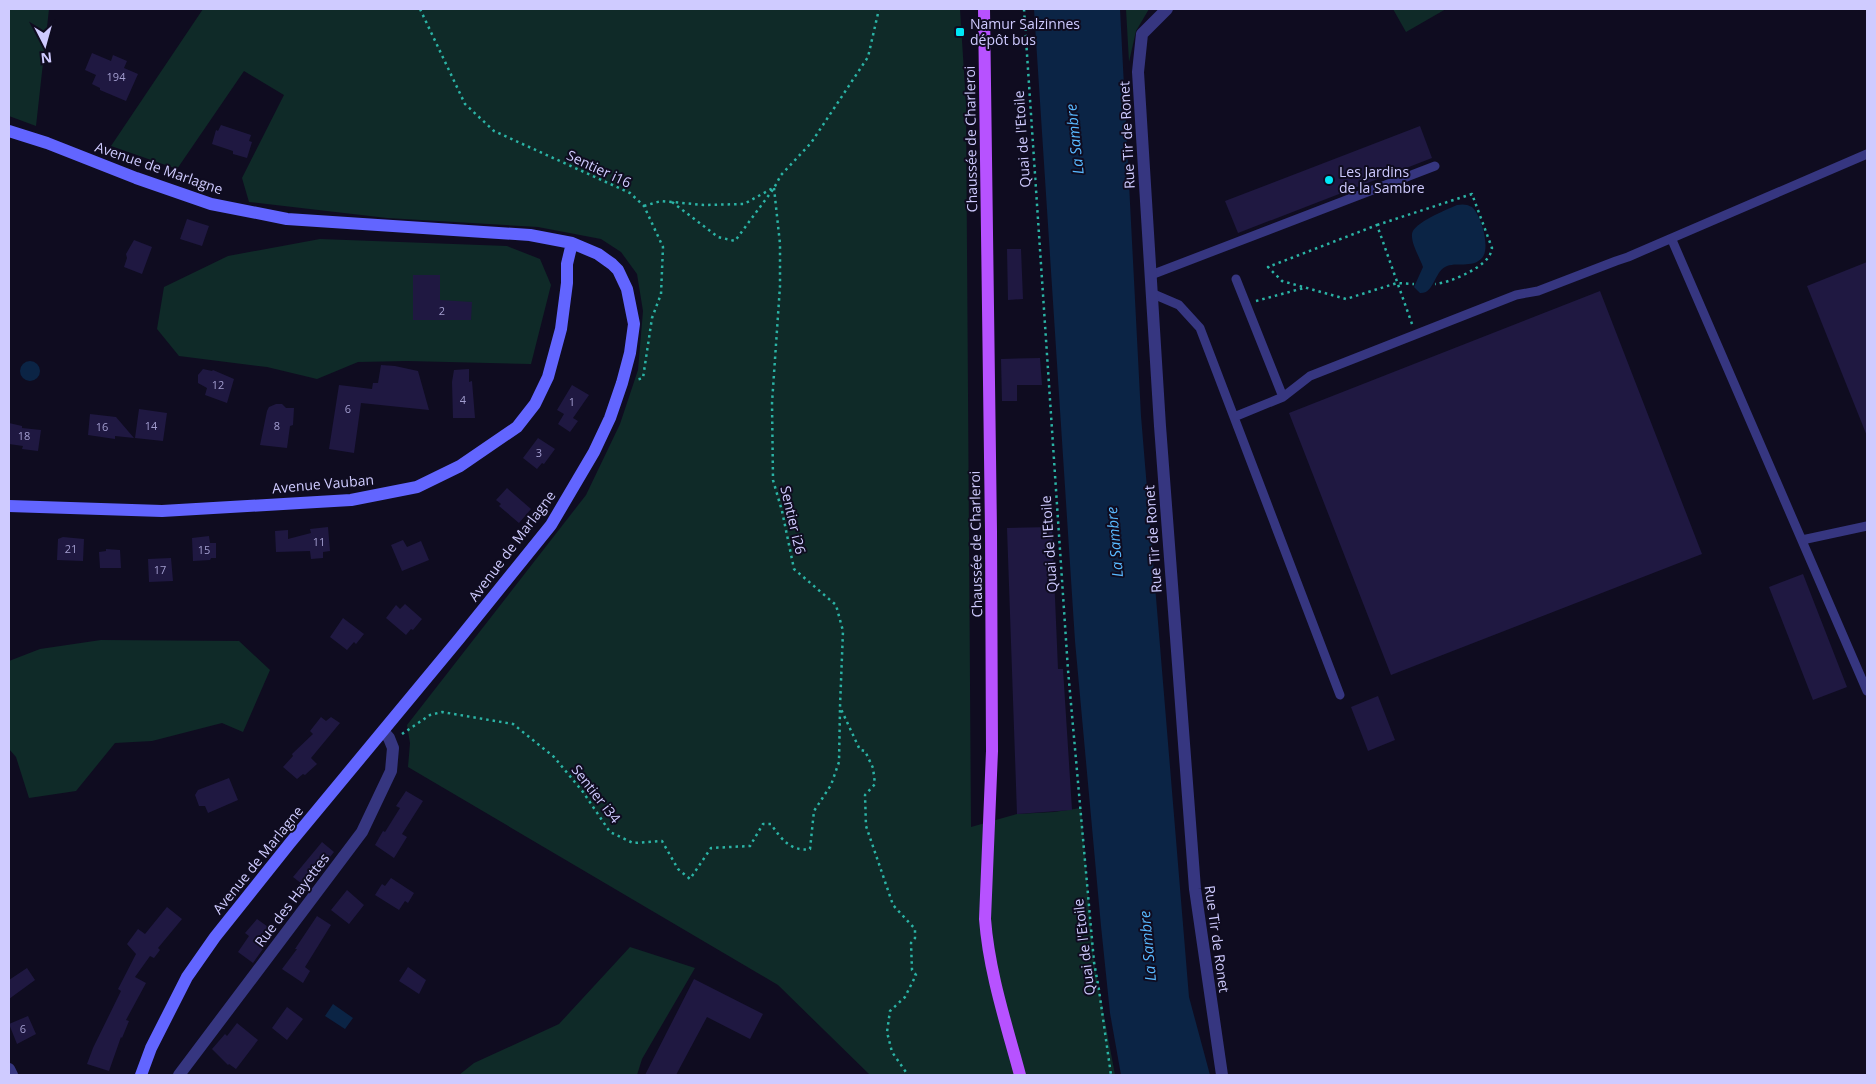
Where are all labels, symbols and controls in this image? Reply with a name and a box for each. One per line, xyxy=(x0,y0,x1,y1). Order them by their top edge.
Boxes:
place label: Namur Salzinnes dépôt bus xyxy=(970,14,1080,49)
north arrow xyxy=(20,20,70,70)
marker: Namur Salzinnes dépôt bus xyxy=(954,26,966,38)
text: N xyxy=(40,48,53,68)
street label: Chaussée de Charleroi xyxy=(960,66,981,212)
house number: 194 xyxy=(107,69,126,84)
street label: Rue Tir de Ronet xyxy=(1114,81,1139,189)
street label: Quai de l'Etoile xyxy=(1009,90,1034,188)
water label: La Sambre xyxy=(1060,102,1088,175)
street label: Avenue de Marlagne xyxy=(93,137,226,198)
street label: Sentier i16 xyxy=(564,145,635,192)
place label: Les Jardins de la Sambre xyxy=(1339,162,1425,197)
marker: Les Jardins de la Sambre xyxy=(1323,174,1335,186)
house number: 2 xyxy=(439,303,445,318)
house number: 12 xyxy=(212,377,224,392)
house number: 4 xyxy=(460,392,467,407)
house number: 1 xyxy=(569,394,575,409)
house number: 6 xyxy=(345,401,351,416)
house number: 14 xyxy=(145,418,158,433)
house number: 8 xyxy=(274,418,280,433)
house number: 16 xyxy=(96,419,108,434)
house number: 18 xyxy=(18,428,30,443)
house number: 3 xyxy=(536,445,542,460)
street label: Avenue Vauban xyxy=(271,470,375,497)
street label: Chaussée de Charleroi xyxy=(965,471,986,617)
street label: Sentier i26 xyxy=(776,484,811,556)
street label: Rue Tir de Ronet xyxy=(1139,485,1166,594)
street label: Avenue de Marlagne xyxy=(464,486,560,605)
street label: Quai de l'Etoile xyxy=(1036,495,1061,593)
water label: La Sambre xyxy=(1101,505,1127,578)
house number: 11 xyxy=(313,534,325,549)
house number: 21 xyxy=(65,541,77,556)
house number: 15 xyxy=(198,542,210,557)
house number: 17 xyxy=(154,562,166,577)
street label: Sentier i34 xyxy=(568,760,625,827)
street label: Avenue de Marlagne xyxy=(208,802,307,918)
street label: Rue des Hayettes xyxy=(250,849,333,951)
street label: Rue Tir de Ronet xyxy=(1201,884,1234,994)
street label: Quai de l'Etoile xyxy=(1068,898,1099,996)
water label: La Sambre xyxy=(1134,909,1160,982)
house number: 6 xyxy=(20,1021,26,1036)

